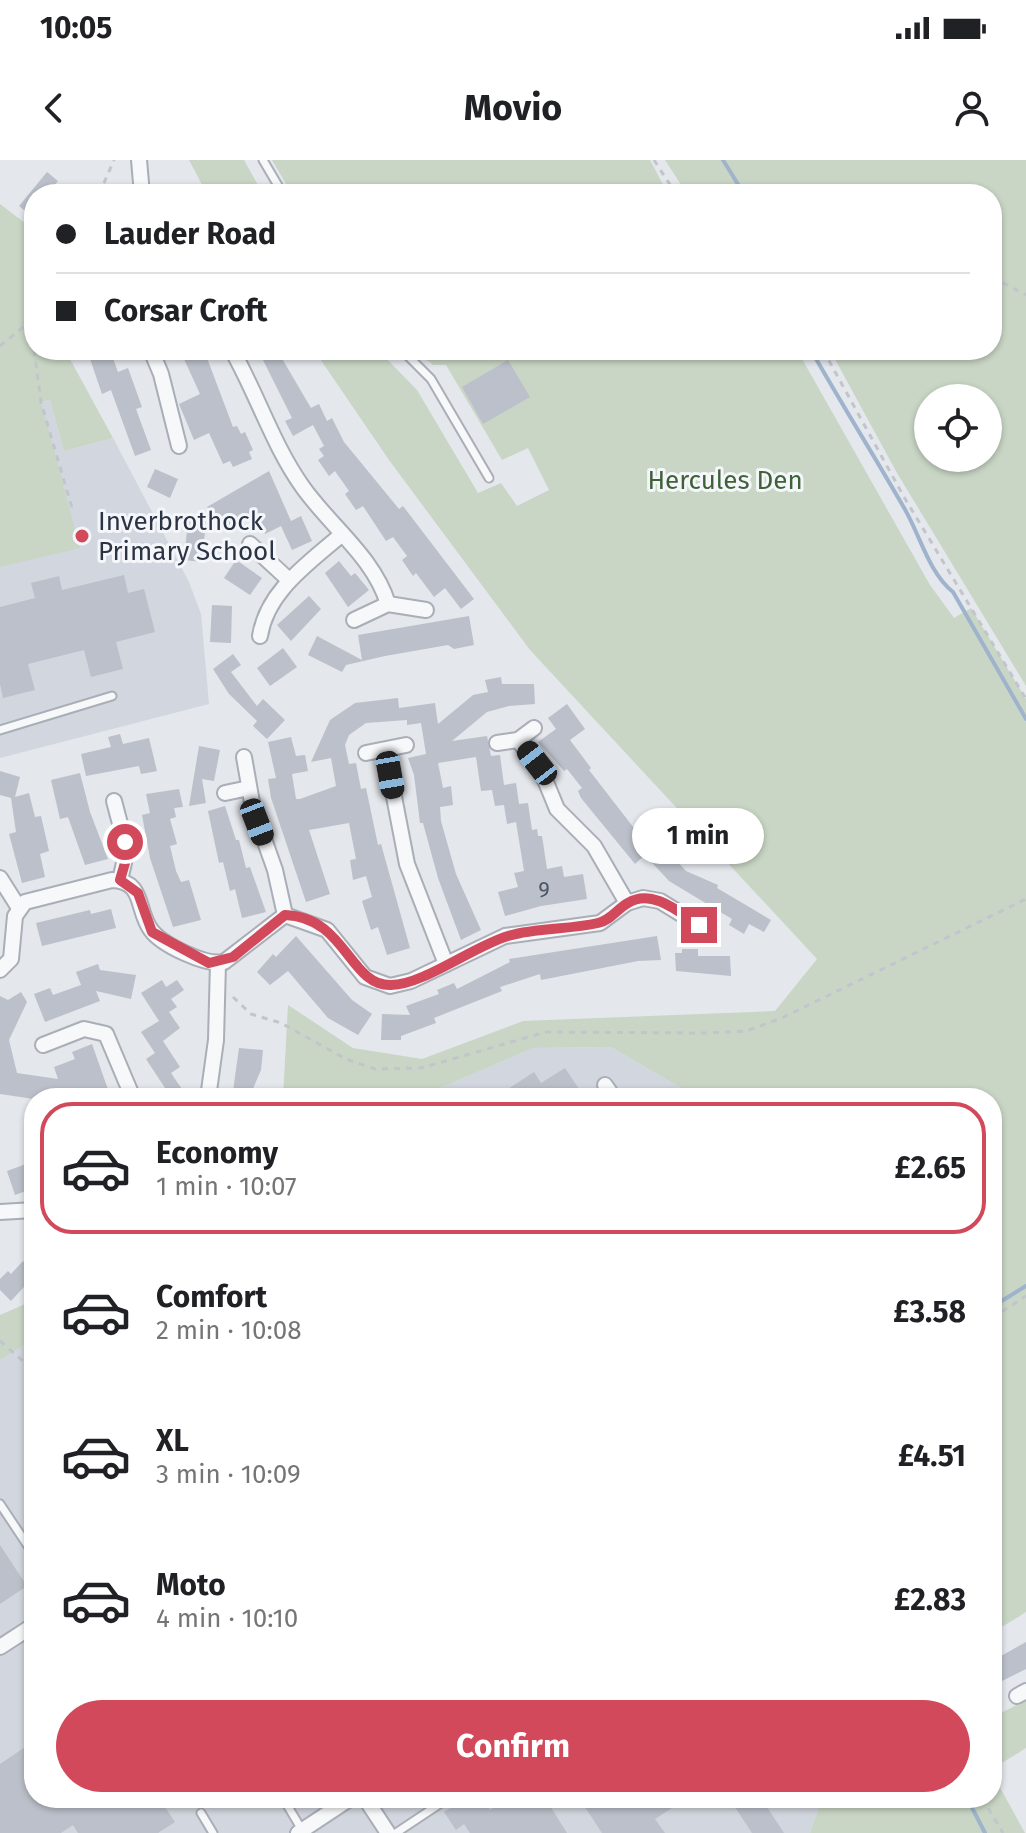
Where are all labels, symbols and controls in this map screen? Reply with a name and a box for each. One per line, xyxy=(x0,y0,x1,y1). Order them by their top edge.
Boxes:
text: 10:05 xyxy=(40,10,112,46)
icon: back xyxy=(32,86,76,130)
text: Movio xyxy=(464,86,562,130)
icon: person xyxy=(950,86,994,130)
text: Lauder Road xyxy=(104,216,276,252)
text: Corsar Croft xyxy=(104,293,267,329)
map controls xyxy=(914,384,1002,472)
button: locate xyxy=(914,384,1002,472)
park label: Hercules Den xyxy=(647,465,803,496)
place label: Inverbrothock Primary School xyxy=(98,506,276,567)
marker: Inverbrothock Primary School xyxy=(73,527,91,545)
car xyxy=(513,737,561,789)
car xyxy=(374,749,406,801)
car xyxy=(237,795,277,849)
callout: 1 min xyxy=(633,809,765,865)
text: 1 min xyxy=(667,820,729,851)
route start xyxy=(107,824,143,860)
house number: 9 xyxy=(538,876,550,903)
route end xyxy=(681,907,717,943)
icon: car xyxy=(60,1132,132,1204)
text: Economy xyxy=(156,1135,278,1171)
text: £2.65 xyxy=(895,1150,966,1186)
text: 1 min · 10:07 xyxy=(156,1171,297,1202)
icon: car xyxy=(60,1276,132,1348)
text: Comfort xyxy=(156,1279,267,1315)
text: £3.58 xyxy=(893,1294,966,1330)
text: 2 min · 10:08 xyxy=(156,1315,301,1346)
icon: car xyxy=(60,1420,132,1492)
text: XL xyxy=(156,1423,189,1459)
text: £4.51 xyxy=(898,1438,966,1474)
text: 3 min · 10:09 xyxy=(156,1459,301,1490)
icon: car xyxy=(60,1564,132,1636)
text: Moto xyxy=(156,1567,226,1603)
text: £2.83 xyxy=(894,1582,966,1618)
text: 4 min · 10:10 xyxy=(156,1603,298,1634)
button: Confirm xyxy=(56,1700,970,1792)

